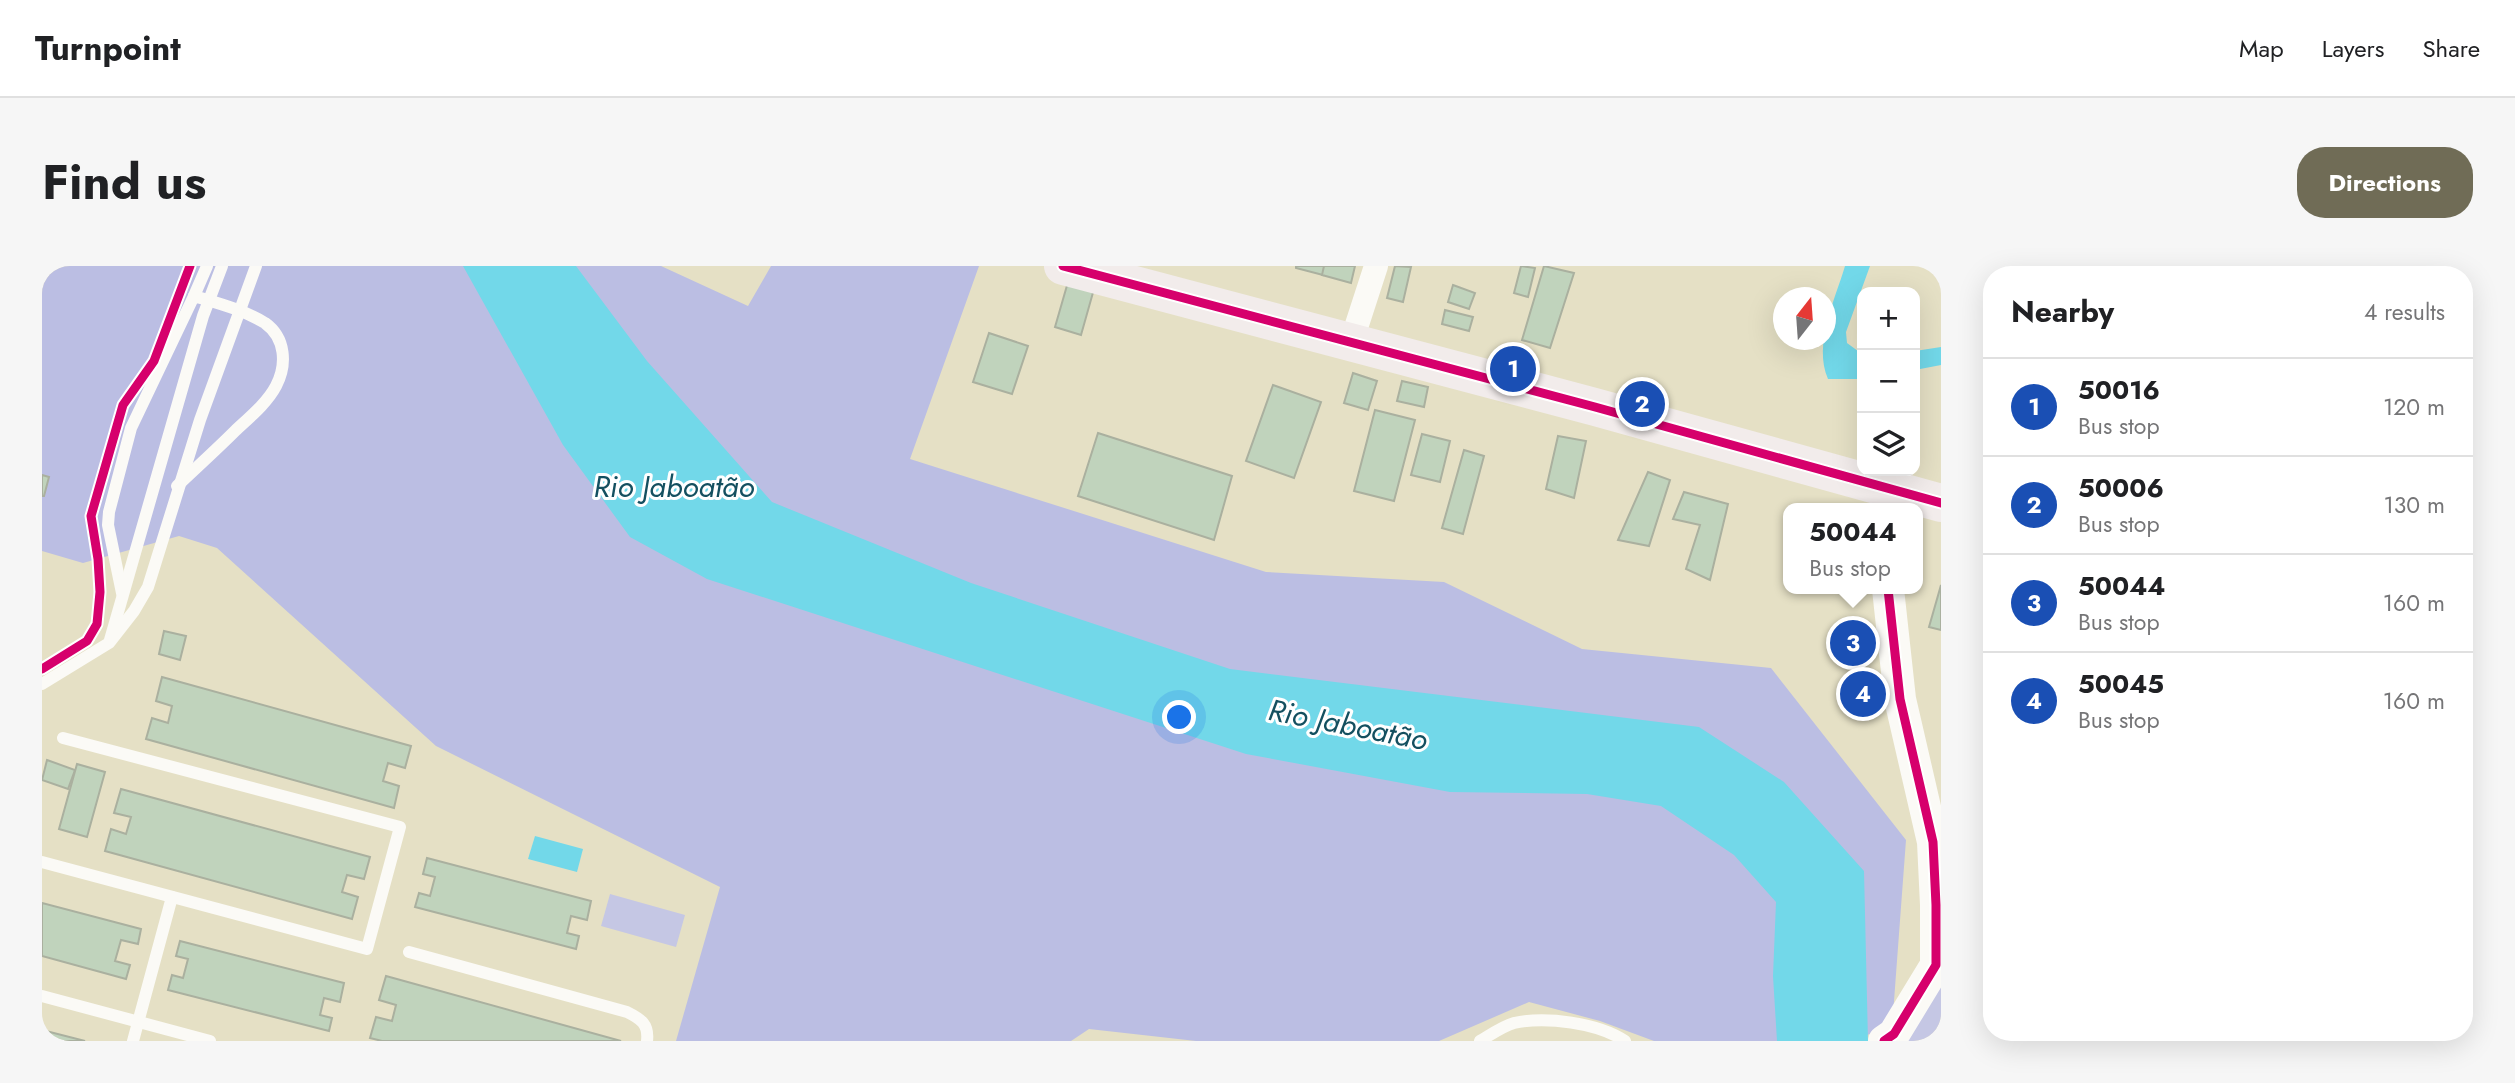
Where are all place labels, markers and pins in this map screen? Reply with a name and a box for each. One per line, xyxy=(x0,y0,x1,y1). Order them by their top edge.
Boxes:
pin: 1 xyxy=(1490,343,1536,395)
pin: 2 xyxy=(1619,378,1665,430)
pin: 3 xyxy=(1830,617,1876,669)
pin: 4 xyxy=(1840,668,1886,720)

